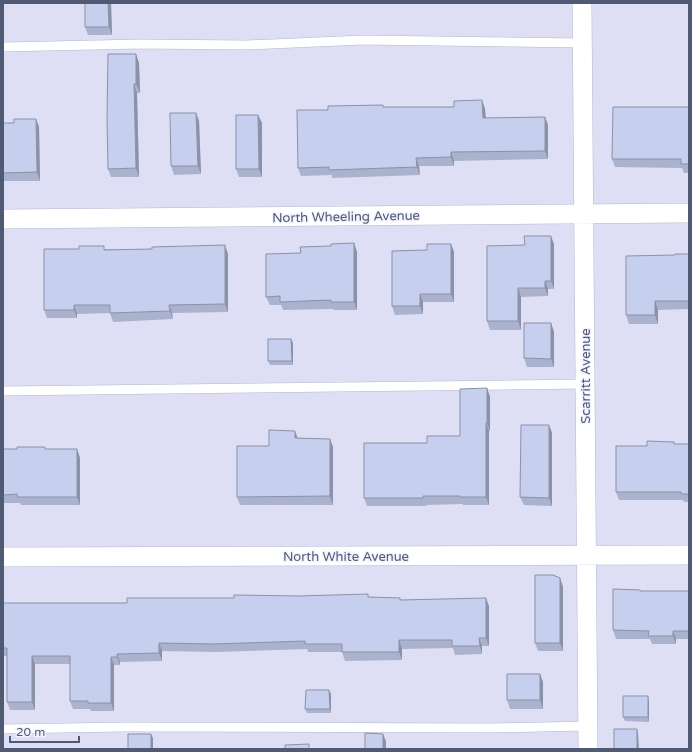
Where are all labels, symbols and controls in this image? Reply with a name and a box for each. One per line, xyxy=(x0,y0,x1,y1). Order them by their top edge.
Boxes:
street label: North Wheeling Avenue xyxy=(272,208,420,226)
street label: Scarritt Avenue xyxy=(578,328,594,424)
street label: North White Avenue xyxy=(283,549,409,565)
scale bar xyxy=(10,718,79,744)
text: 20 m xyxy=(16,725,45,739)

